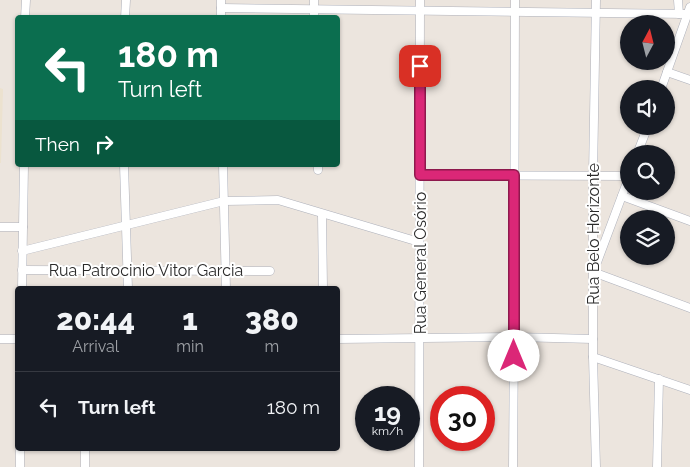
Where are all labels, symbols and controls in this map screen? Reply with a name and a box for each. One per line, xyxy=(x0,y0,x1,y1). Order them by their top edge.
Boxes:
north arrow xyxy=(620,15,675,70)
map controls xyxy=(620,15,675,265)
text: 180 m xyxy=(118,34,219,75)
icon: left xyxy=(35,35,100,100)
pin xyxy=(399,45,441,87)
icon: arrive xyxy=(406,52,434,80)
text: Turn left xyxy=(118,76,202,102)
button: sound xyxy=(620,80,675,135)
icon: right xyxy=(90,130,118,158)
text: Then xyxy=(35,133,80,155)
button: search xyxy=(620,145,675,200)
street label: Rua Belo Horizonte xyxy=(584,163,603,305)
street label: Rua General Osório xyxy=(411,192,430,334)
button: layers xyxy=(620,210,675,265)
street label: Rua Patrocinio Vitor Garcia xyxy=(49,261,243,280)
text: 20:44 xyxy=(56,302,135,337)
text: 1 xyxy=(182,302,198,337)
text: 380 xyxy=(245,302,299,337)
position arrow xyxy=(487,329,539,381)
text: Arrival xyxy=(72,337,119,356)
text: min xyxy=(176,337,204,356)
text: m xyxy=(265,337,279,356)
speed limit sign: 30 xyxy=(430,386,495,451)
icon: left xyxy=(35,393,63,421)
text: Turn left xyxy=(78,396,155,418)
text: 180 m xyxy=(267,396,320,418)
text: 19 xyxy=(374,397,401,427)
text: km/h xyxy=(372,424,403,438)

